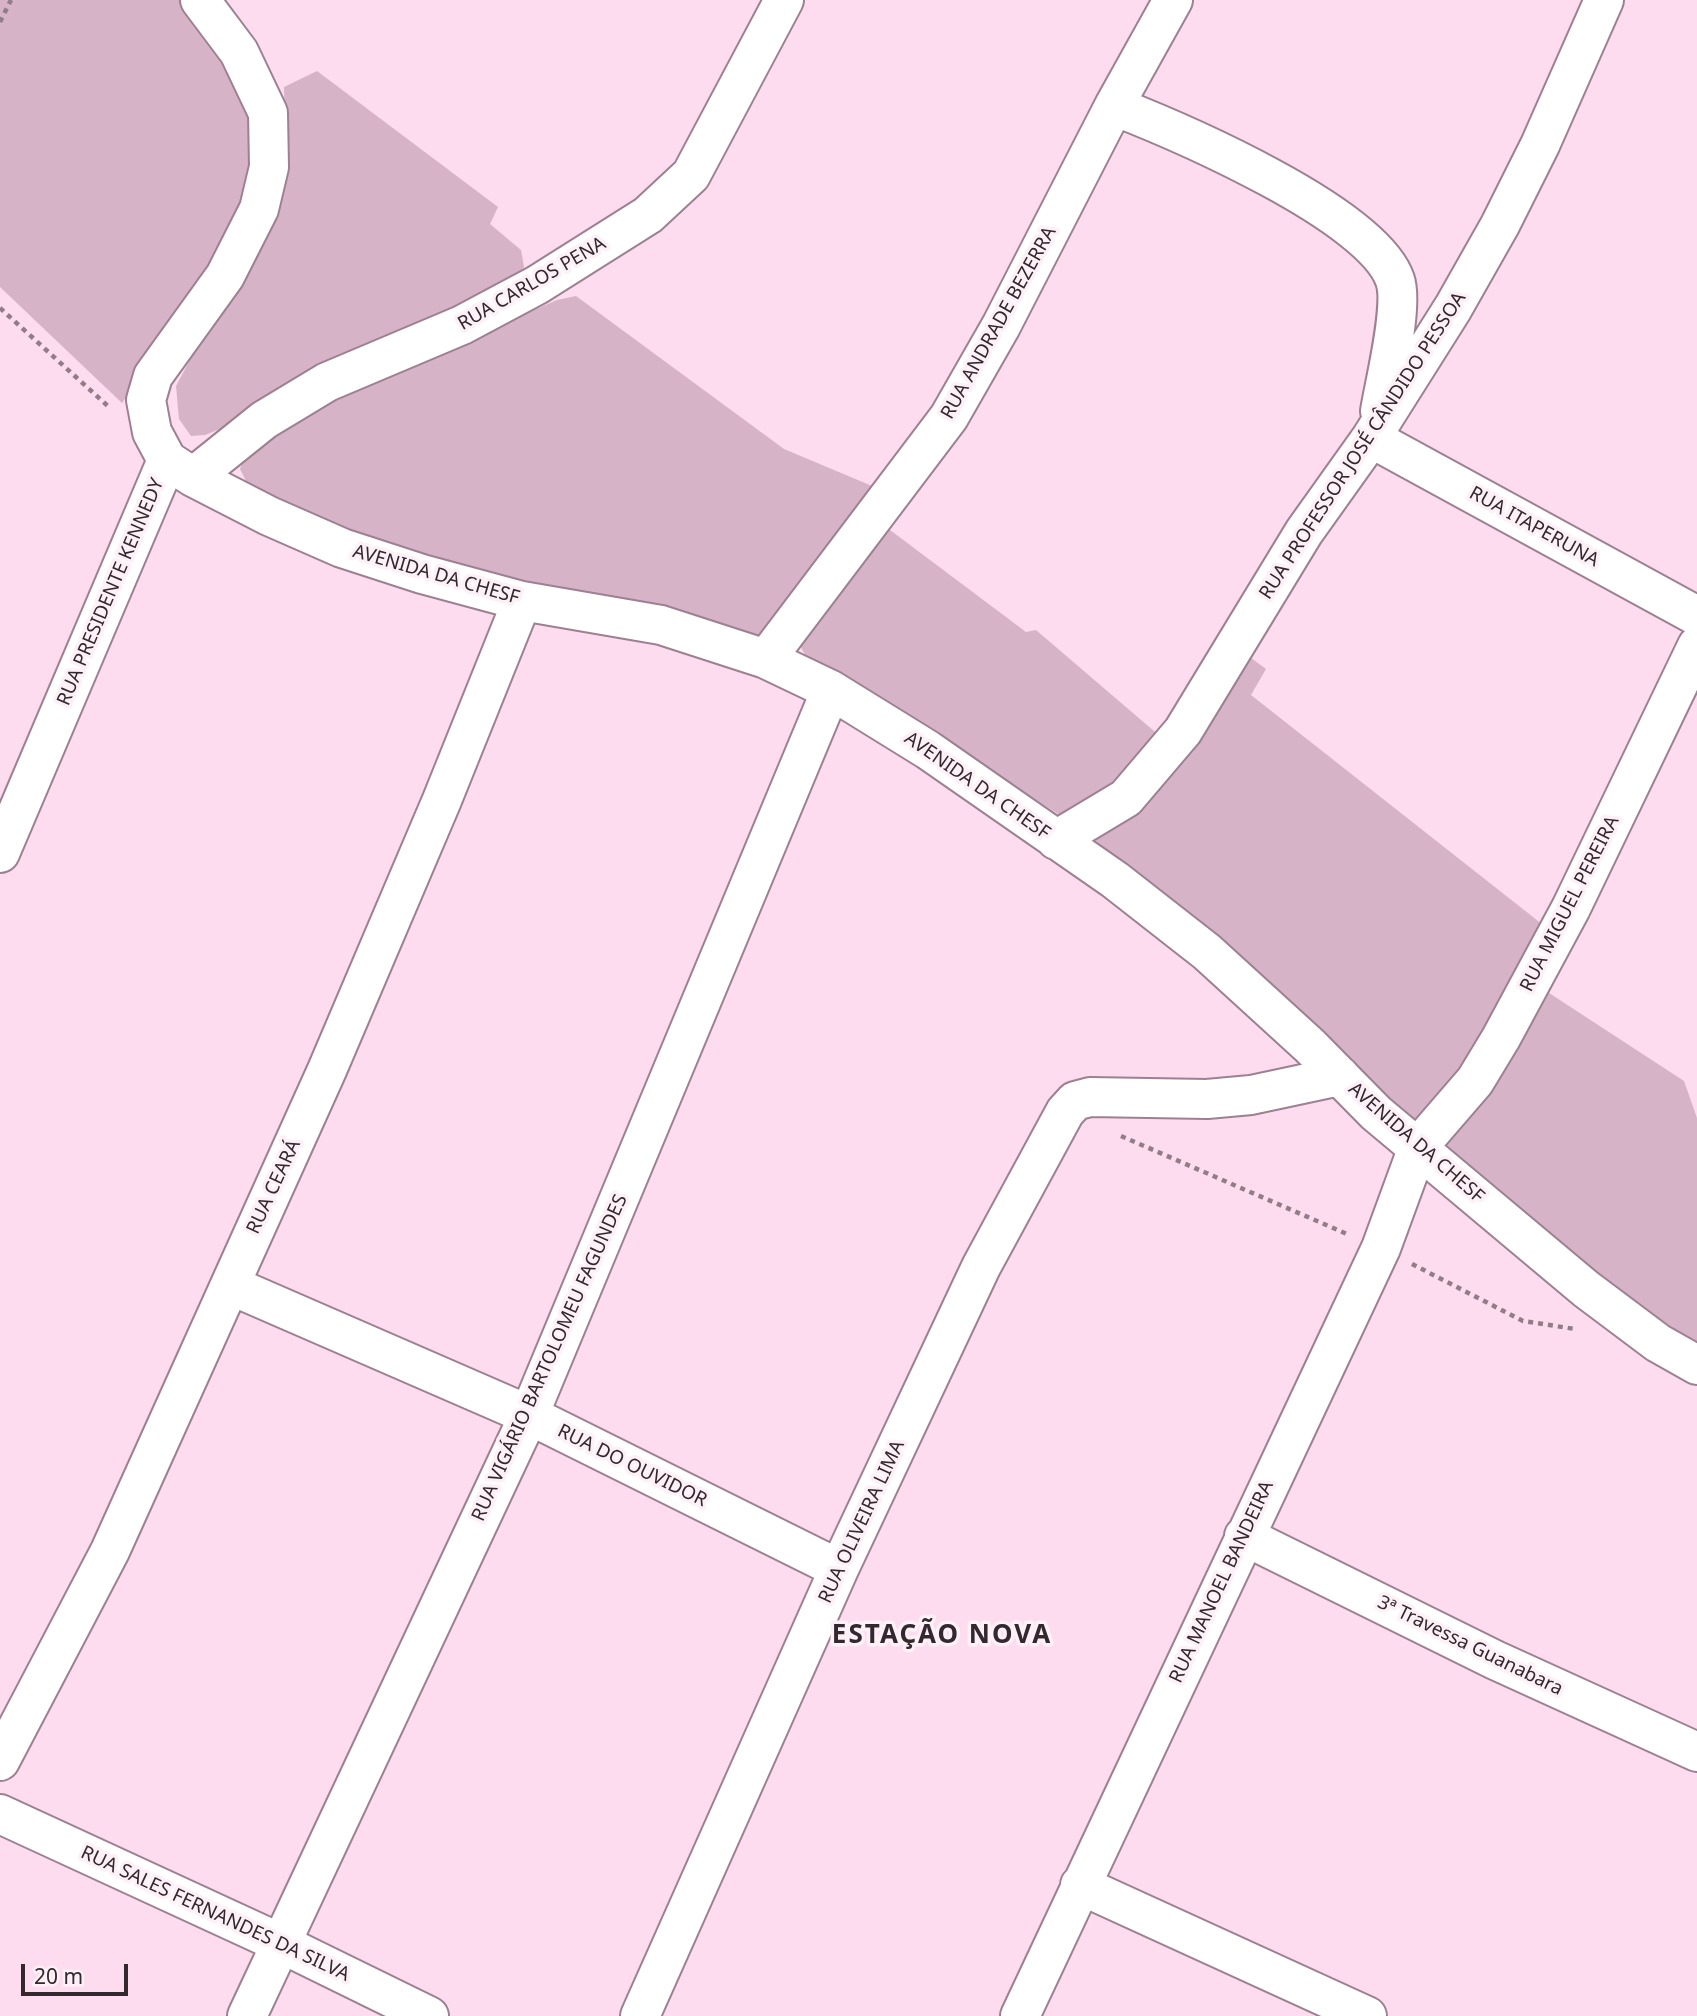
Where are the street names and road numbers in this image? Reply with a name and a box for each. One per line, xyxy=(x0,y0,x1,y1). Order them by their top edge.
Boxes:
street label: RUA ANDRADE BEZERRA xyxy=(937,223,1061,423)
street label: RUA CARLOS PENA xyxy=(454,232,610,336)
street label: RUA PROFESSOR JOSÉ CÂNDIDO PESSOA xyxy=(1255,288,1471,604)
street label: RUA PRESIDENTE KENNEDY xyxy=(53,475,169,709)
street label: RUA ITAPERUNA xyxy=(1465,482,1603,572)
street label: AVENIDA DA CHESF xyxy=(350,540,522,610)
street label: AVENIDA DA CHESF xyxy=(900,727,1054,845)
street label: RUA MIGUEL PEREIRA xyxy=(1516,812,1624,996)
street label: AVENIDA DA CHESF xyxy=(1343,1078,1489,1208)
street label: RUA CEARÁ xyxy=(242,1136,306,1238)
street label: RUA VIGÁRIO BARTOLOMEU FAGUNDES xyxy=(467,1191,633,1525)
street label: RUA DO OUVIDOR xyxy=(554,1420,710,1512)
street label: RUA OLIVEIRA LIMA xyxy=(814,1437,910,1607)
street label: RUA MANOEL BANDEIRA xyxy=(1165,1477,1279,1687)
street label: 3ª Travessa Guanabara xyxy=(1374,1591,1566,1701)
street label: RUA SALES FERNANDES DA SILVA xyxy=(77,1842,353,1986)

